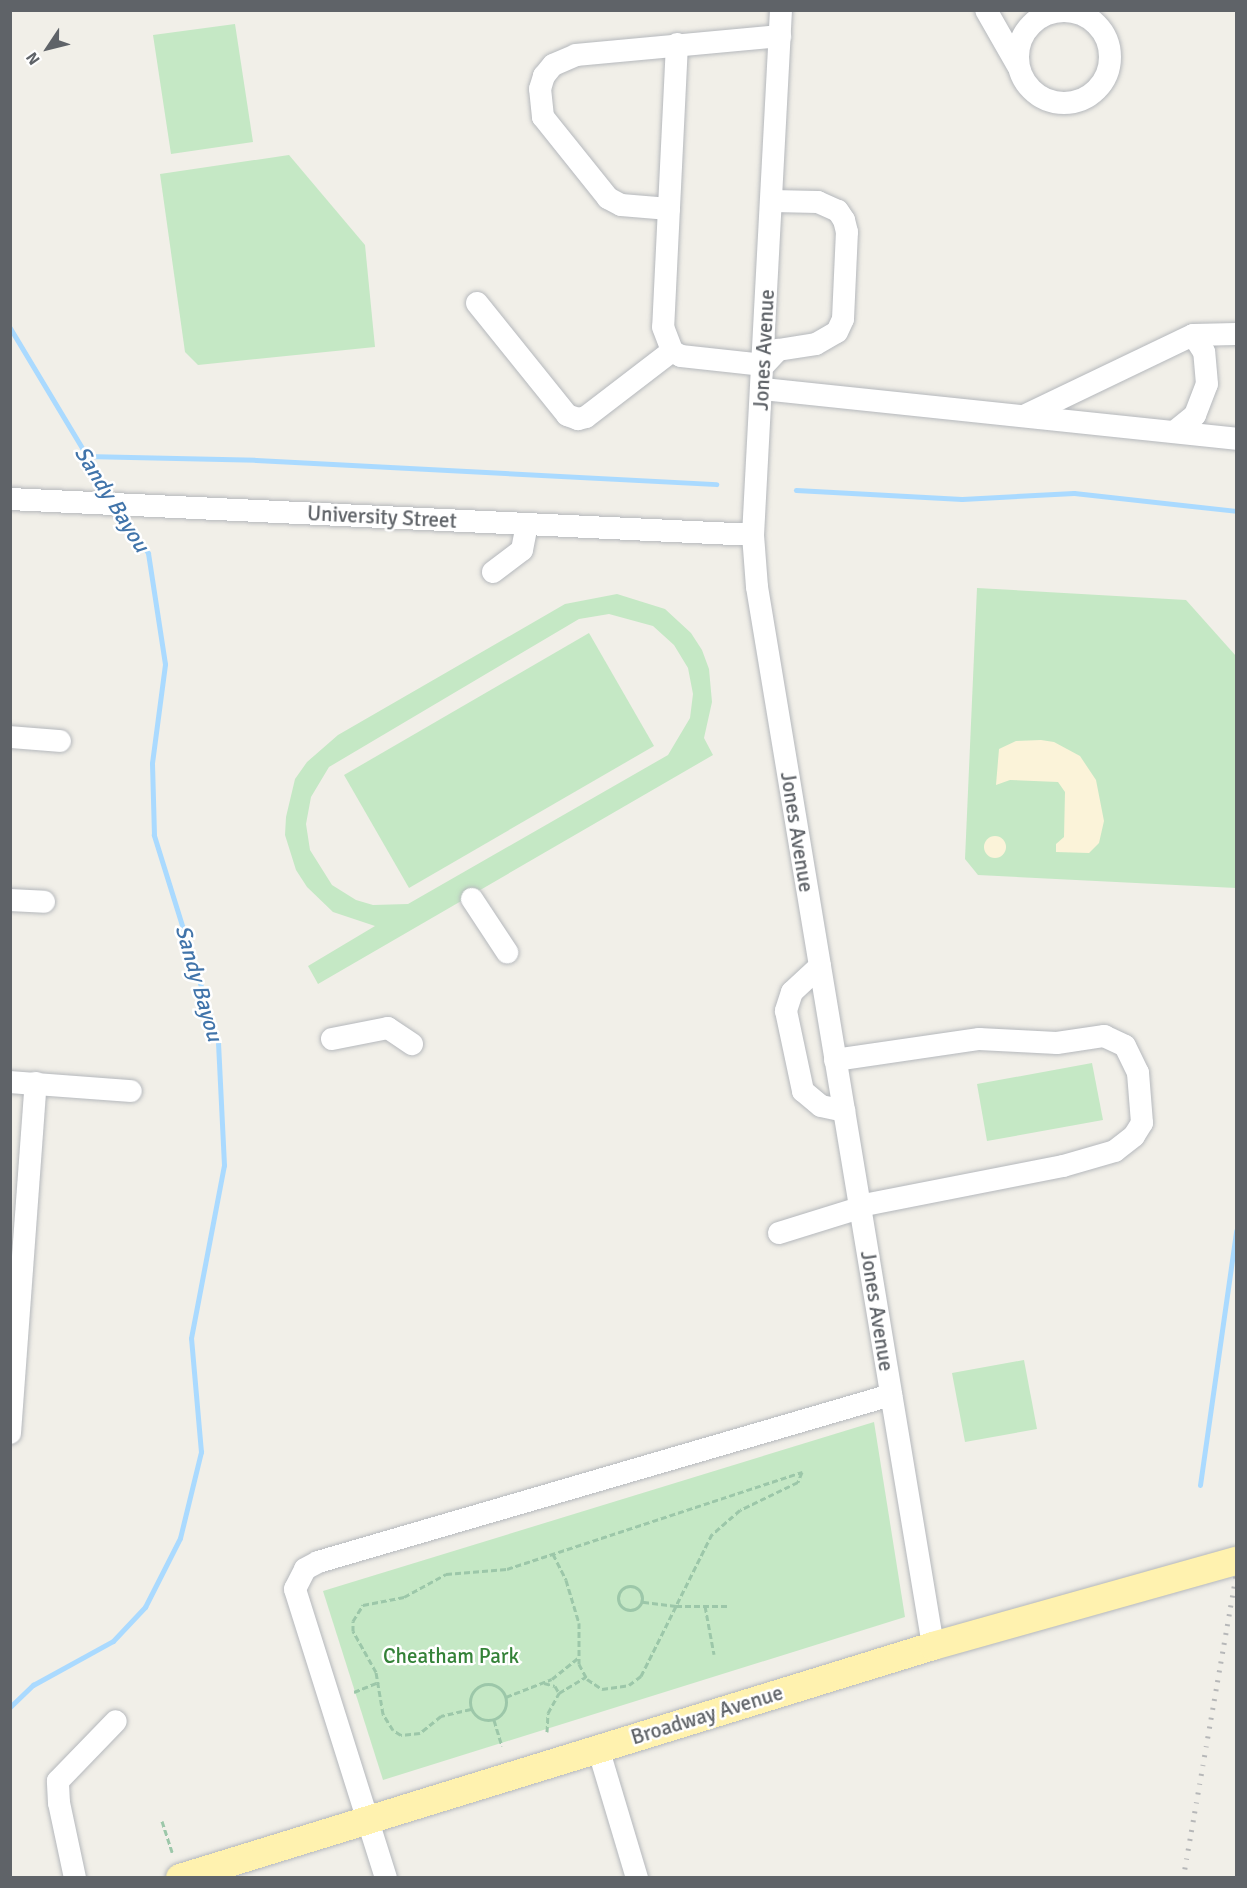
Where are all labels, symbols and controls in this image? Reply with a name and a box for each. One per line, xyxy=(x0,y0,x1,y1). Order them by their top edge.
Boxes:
north arrow xyxy=(18,18,78,78)
text: N xyxy=(22,48,45,69)
street label: Jones Avenue xyxy=(748,289,780,411)
water label: Sandy Bayou xyxy=(69,441,155,557)
street label: University Street xyxy=(306,500,458,534)
street label: Jones Avenue xyxy=(775,770,819,894)
water label: Sandy Bayou xyxy=(170,922,228,1044)
street label: Jones Avenue xyxy=(855,1249,899,1373)
park label: Cheatham Park xyxy=(383,1643,519,1669)
street label: Broadway Avenue xyxy=(628,1680,786,1750)

